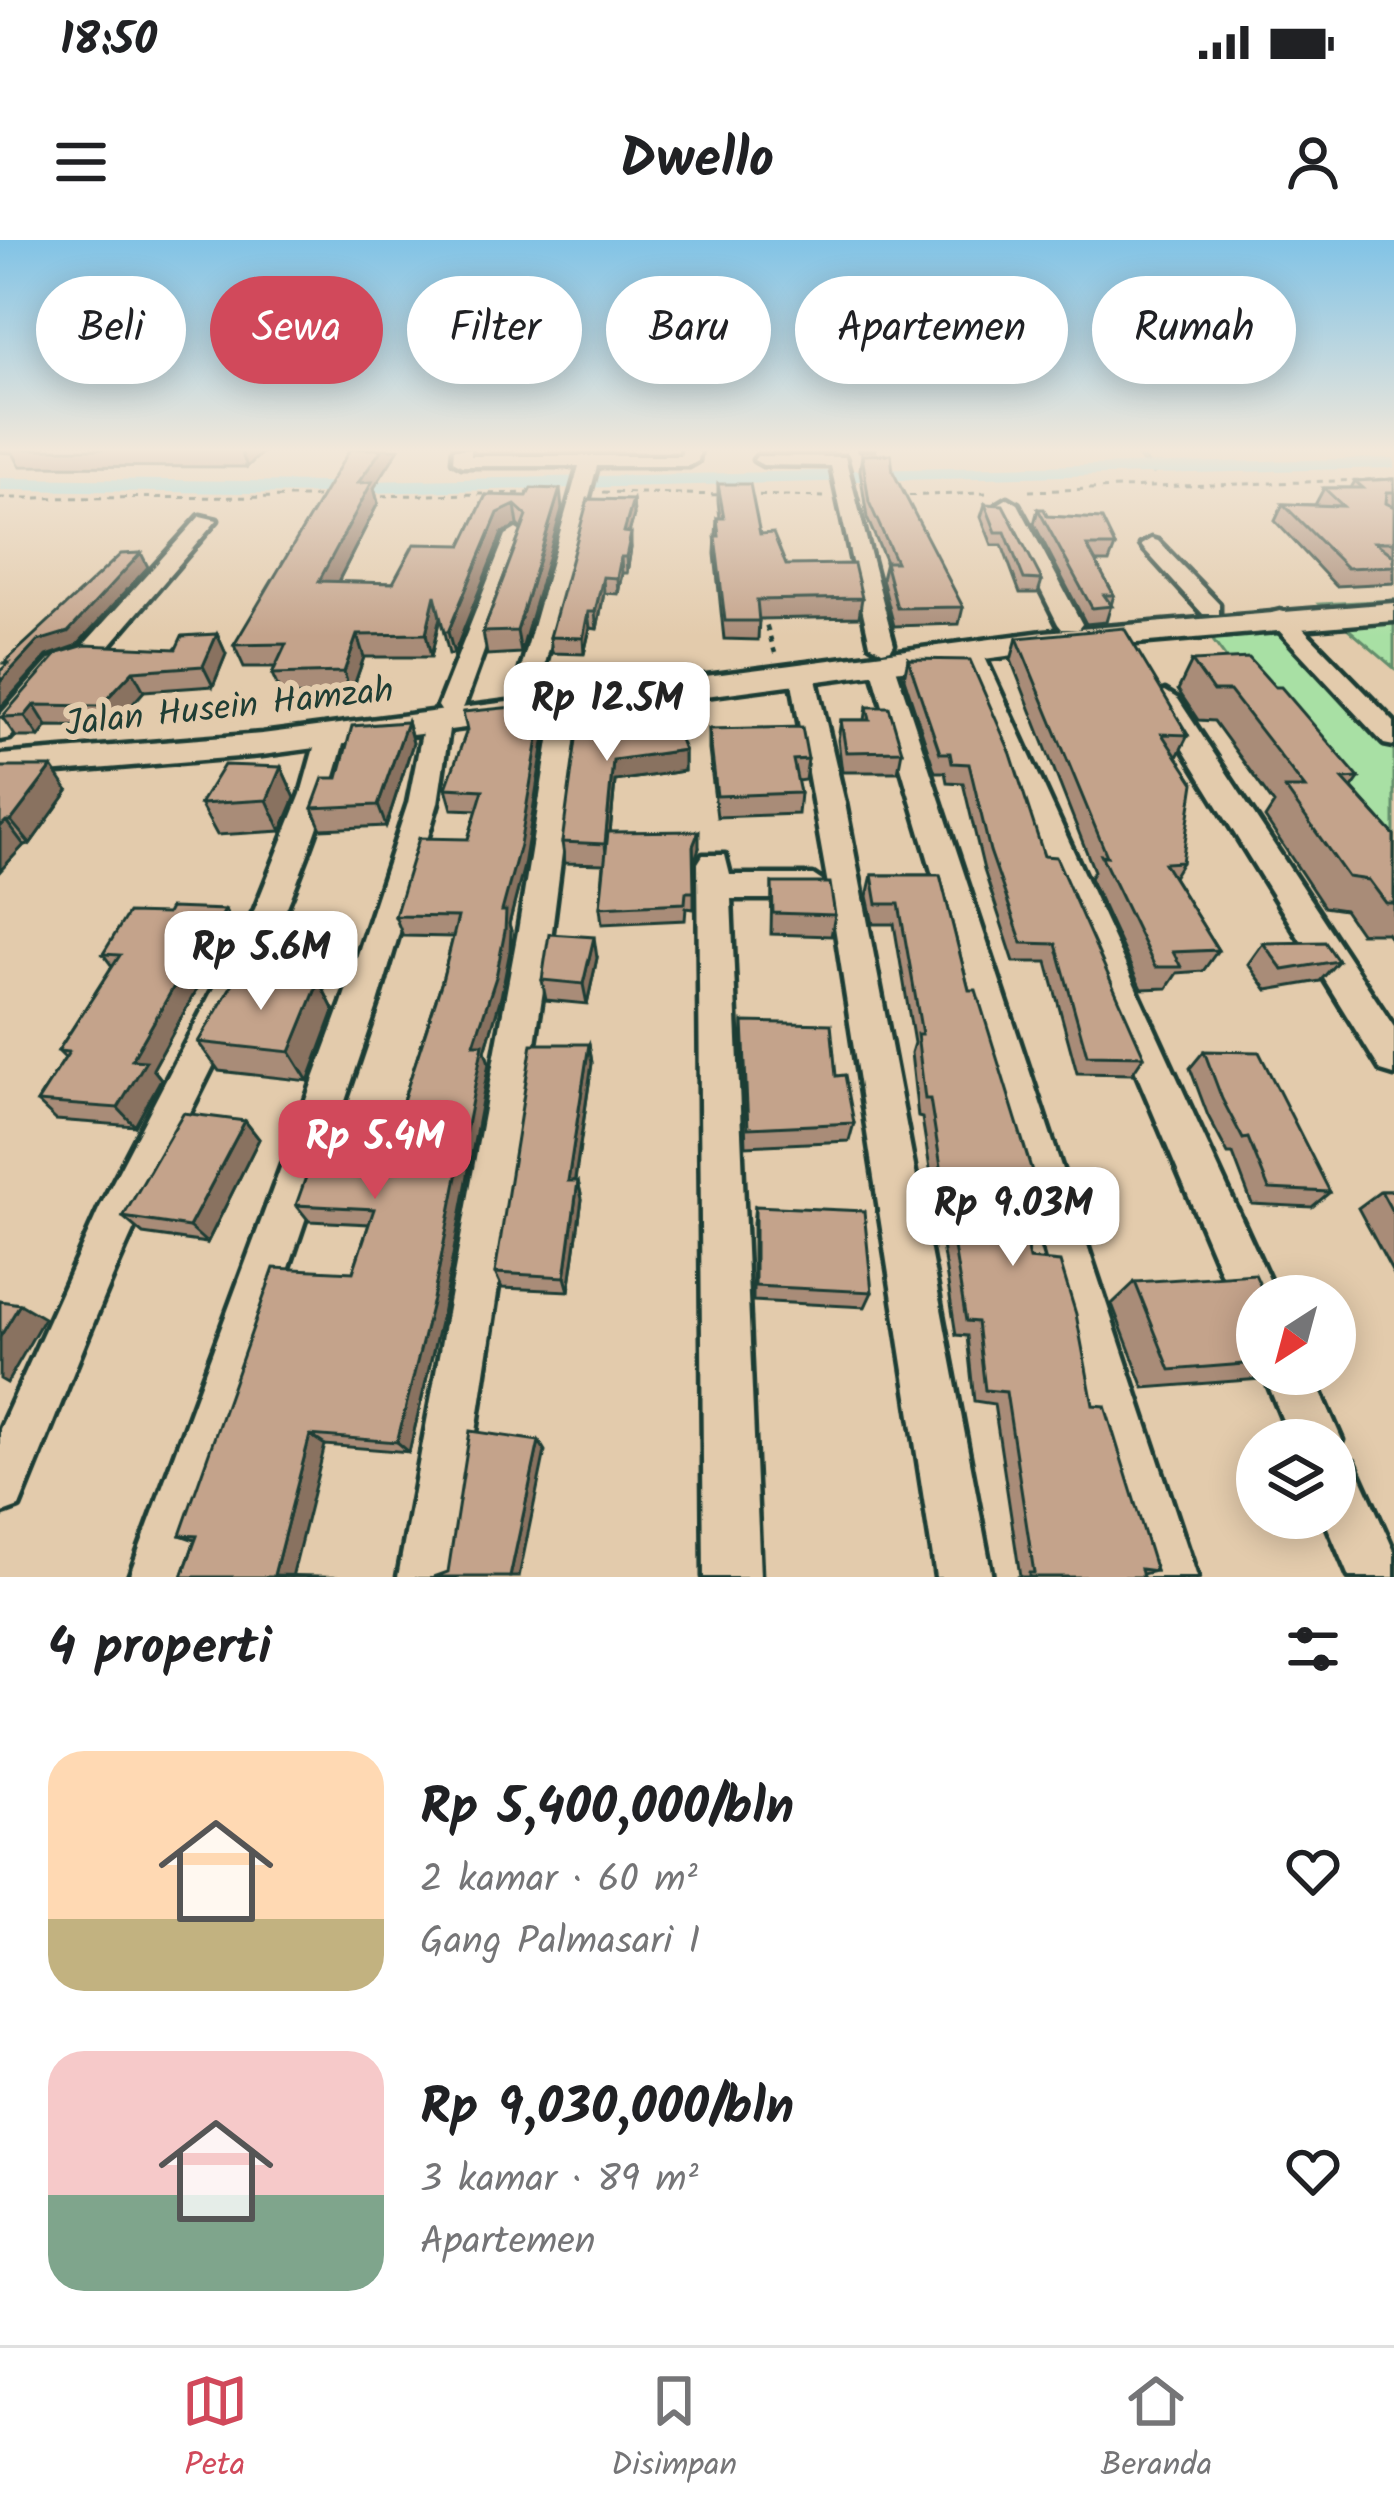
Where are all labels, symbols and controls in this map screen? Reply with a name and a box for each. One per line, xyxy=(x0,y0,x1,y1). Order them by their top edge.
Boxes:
text: 18:50 xyxy=(60,6,157,78)
text: Dwello xyxy=(620,119,774,205)
icon: menu xyxy=(48,129,114,195)
icon: person xyxy=(1280,129,1346,195)
chip: Beli xyxy=(36,276,186,384)
chip: Sewa xyxy=(210,276,383,384)
chip: Filter xyxy=(407,276,582,384)
chip: Baru xyxy=(606,276,771,384)
chip: Apartemen xyxy=(795,276,1068,384)
chip: Rumah xyxy=(1092,276,1296,384)
pin: Rp 12.5M xyxy=(483,662,731,764)
street label: Jalan Husein Hamzah xyxy=(62,663,396,754)
text: Rp 12.5M xyxy=(531,670,683,732)
pin: Rp 5.6M xyxy=(150,911,372,1013)
text: Rp 5.6M xyxy=(191,919,331,981)
pin: Rp 5.4M xyxy=(264,1100,486,1202)
text: Rp 5.4M xyxy=(305,1108,445,1170)
pin: Rp 9.03M xyxy=(889,1167,1137,1269)
text: Rp 9.03M xyxy=(933,1175,1093,1237)
north arrow xyxy=(1236,1275,1356,1395)
map controls xyxy=(1236,1275,1356,1539)
button: layers xyxy=(1236,1419,1356,1539)
text: 4 properti xyxy=(48,1609,272,1690)
icon: filters xyxy=(1280,1616,1346,1682)
text: Rp 5,400,000/bln xyxy=(420,1769,794,1850)
icon: home xyxy=(144,1799,288,1943)
icon: heart xyxy=(1280,1838,1346,1904)
text: 2 kamar · 60 m² xyxy=(420,1850,698,1912)
text: Gang Palmasari I xyxy=(420,1912,700,1974)
text: Rp 9,030,000/bln xyxy=(420,2069,794,2150)
icon: home xyxy=(144,2099,288,2243)
icon: heart xyxy=(1280,2138,1346,2204)
text: 3 kamar · 89 m² xyxy=(420,2150,698,2212)
text: Apartemen xyxy=(420,2212,596,2274)
tab: Peta xyxy=(182,2368,248,2493)
tab: Disimpan xyxy=(611,2368,737,2493)
tab: Beranda xyxy=(1100,2368,1212,2493)

